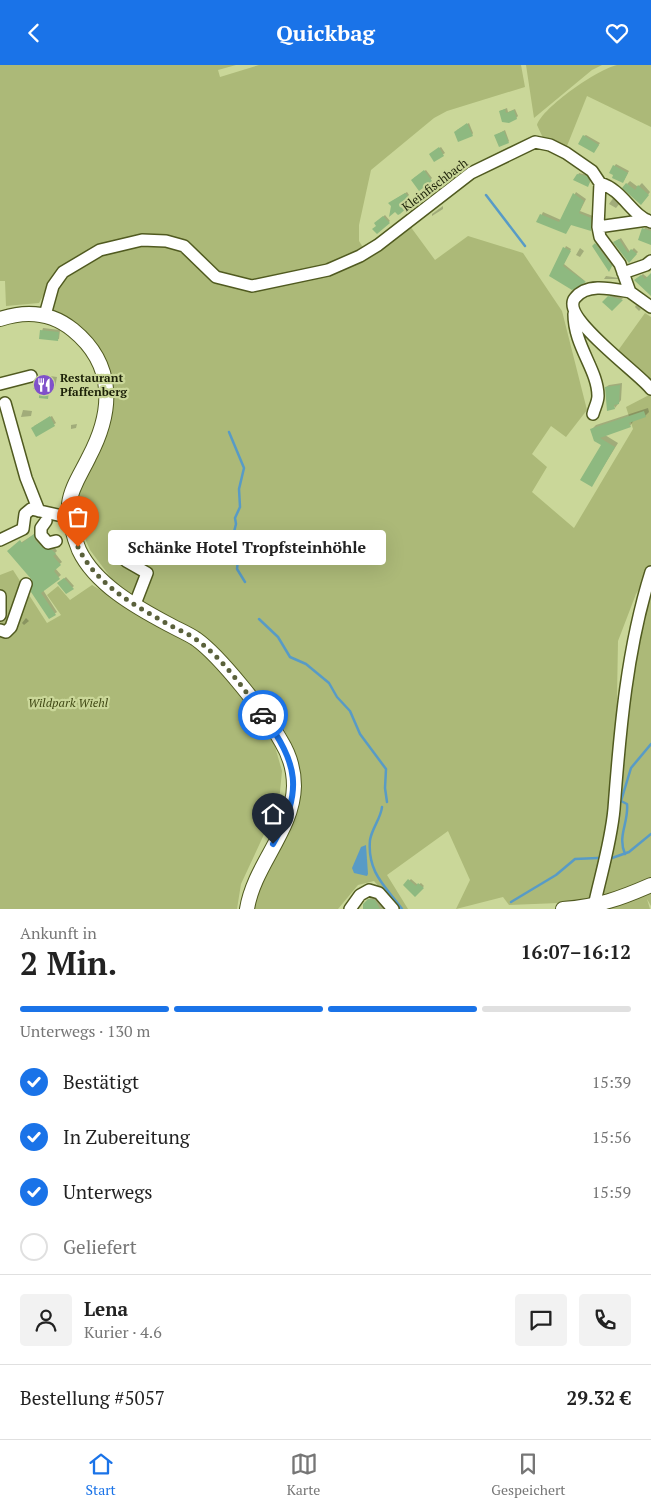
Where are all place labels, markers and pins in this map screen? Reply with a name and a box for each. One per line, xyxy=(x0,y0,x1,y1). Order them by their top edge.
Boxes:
place label: Restaurant Pfaffenberg xyxy=(60,370,127,399)
restaurant icon: Restaurant Pfaffenberg xyxy=(32,373,56,397)
pin xyxy=(57,496,99,547)
callout: Schänke Hotel Tropfsteinhöhle xyxy=(108,529,386,565)
pin xyxy=(252,793,294,844)

